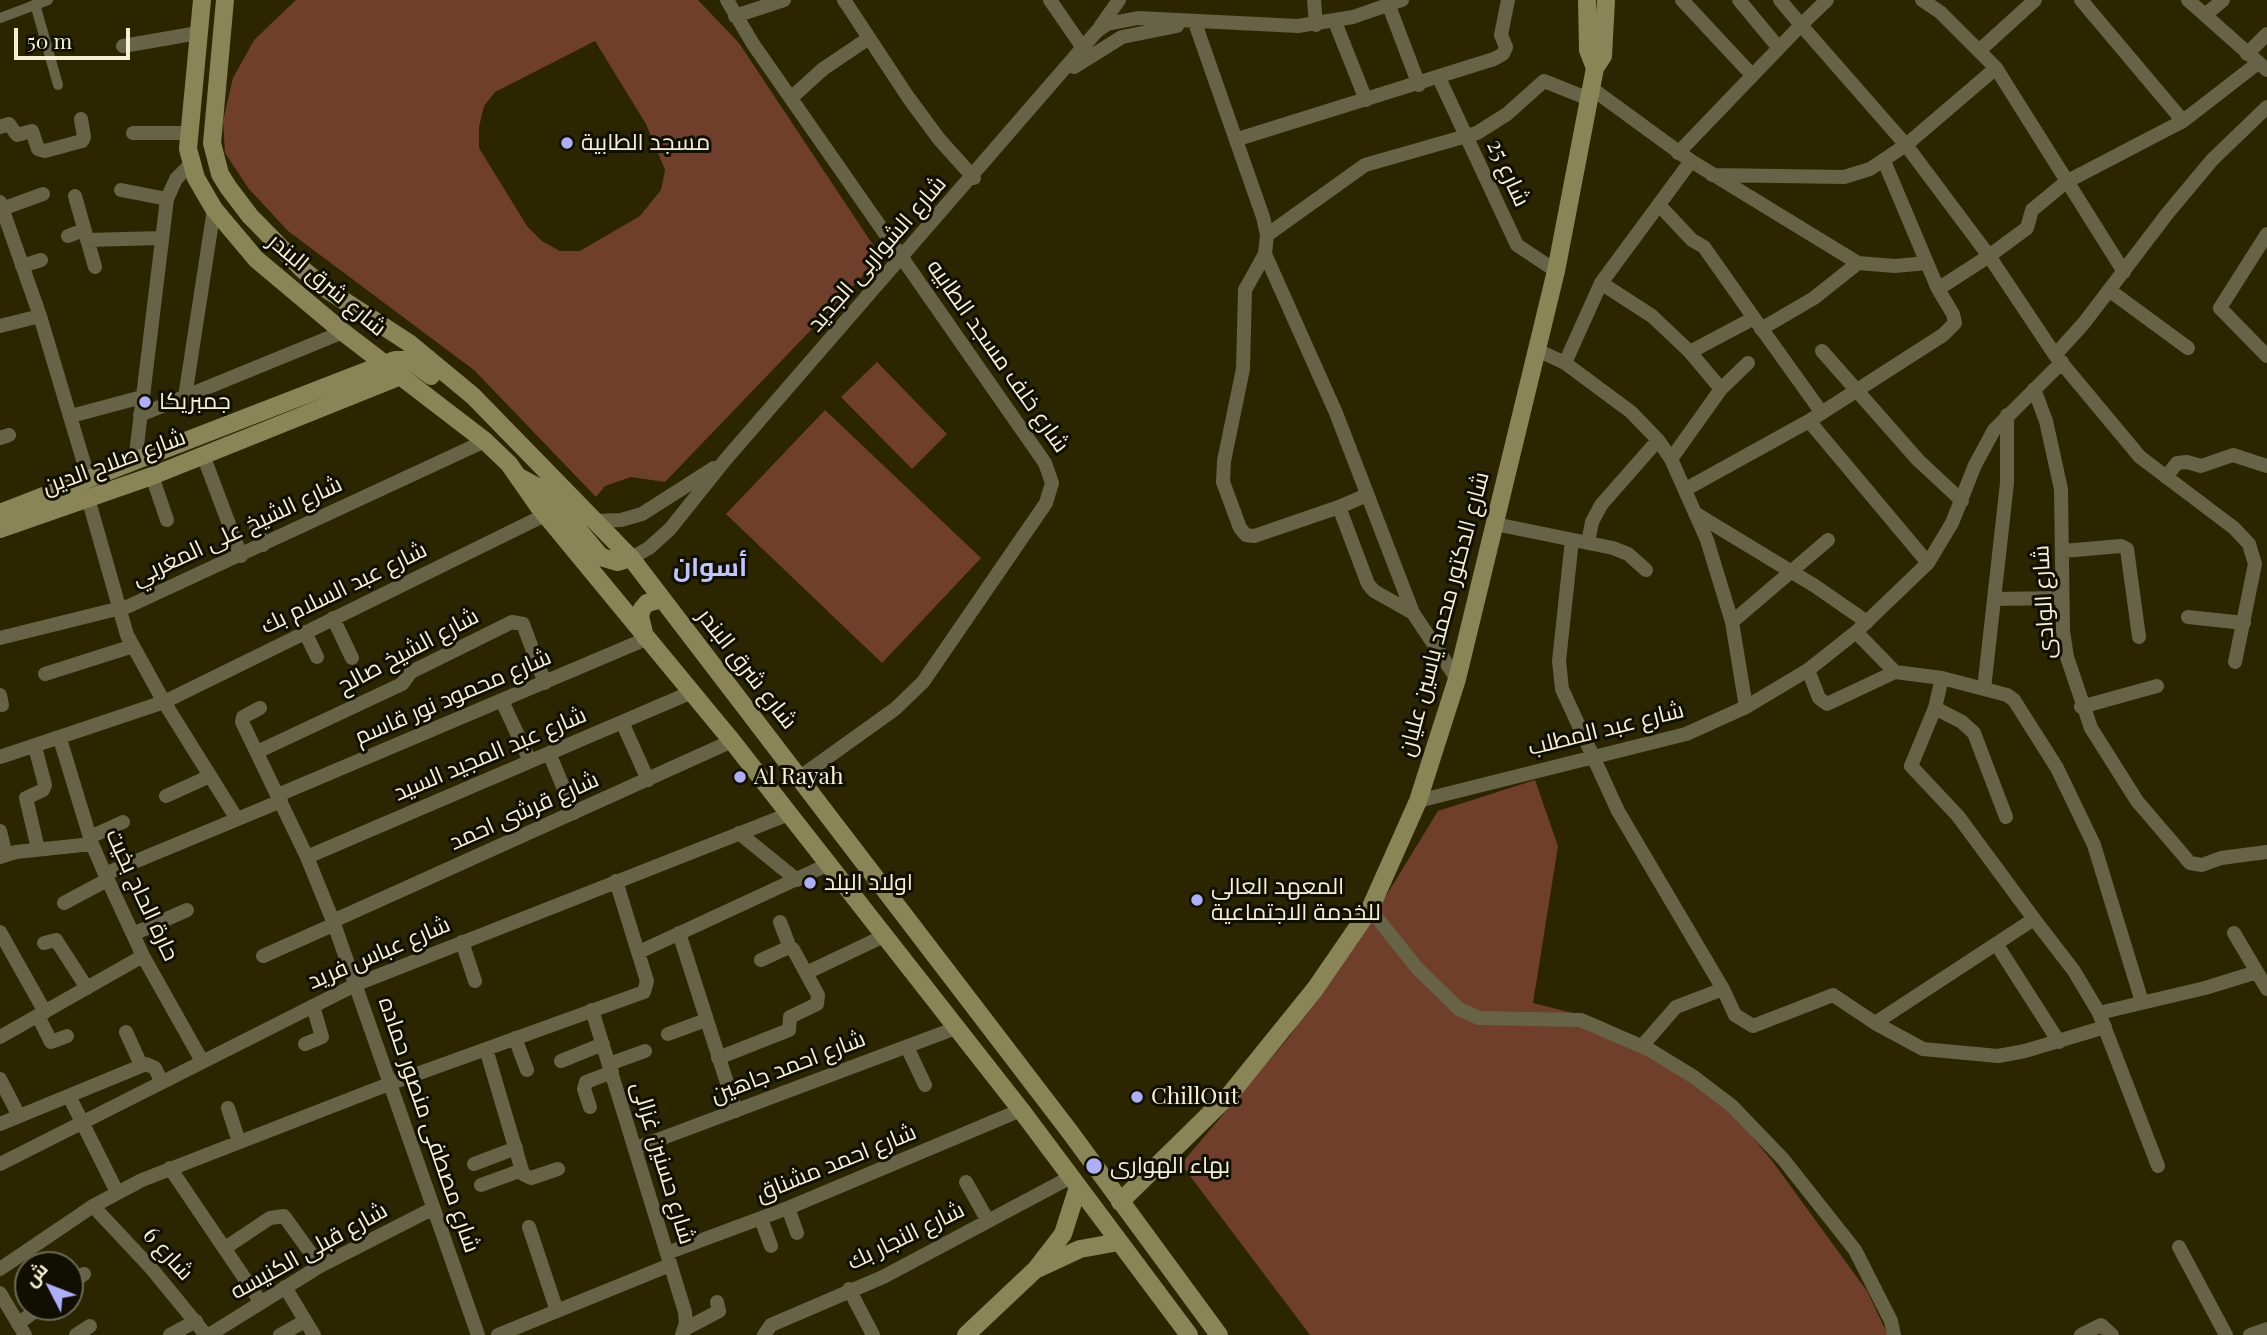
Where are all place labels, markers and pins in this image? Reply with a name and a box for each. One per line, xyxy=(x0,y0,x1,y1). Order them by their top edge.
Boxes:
place label: مسجد الطابية xyxy=(581,129,710,157)
marker: مسجد الطابية xyxy=(559,135,575,151)
place label: جمبريكا xyxy=(159,388,231,416)
marker: جمبريكا xyxy=(137,394,153,410)
place label: Al Rayah xyxy=(754,763,843,791)
marker: Al Rayah xyxy=(732,769,748,785)
place label: اولاد البلد xyxy=(824,869,913,897)
place label: المعهد العالى للخدمة الاجتماعية xyxy=(1211,873,1381,927)
marker: اولاد البلد xyxy=(802,875,818,891)
marker: المعهد العالى للخدمة الاجتماعية xyxy=(1189,892,1205,908)
place label: ChillOut xyxy=(1151,1083,1239,1111)
marker: ChillOut xyxy=(1129,1089,1145,1105)
place label: بهاء الهوارى xyxy=(1110,1152,1230,1180)
marker: بهاء الهوارى xyxy=(1084,1156,1104,1176)

